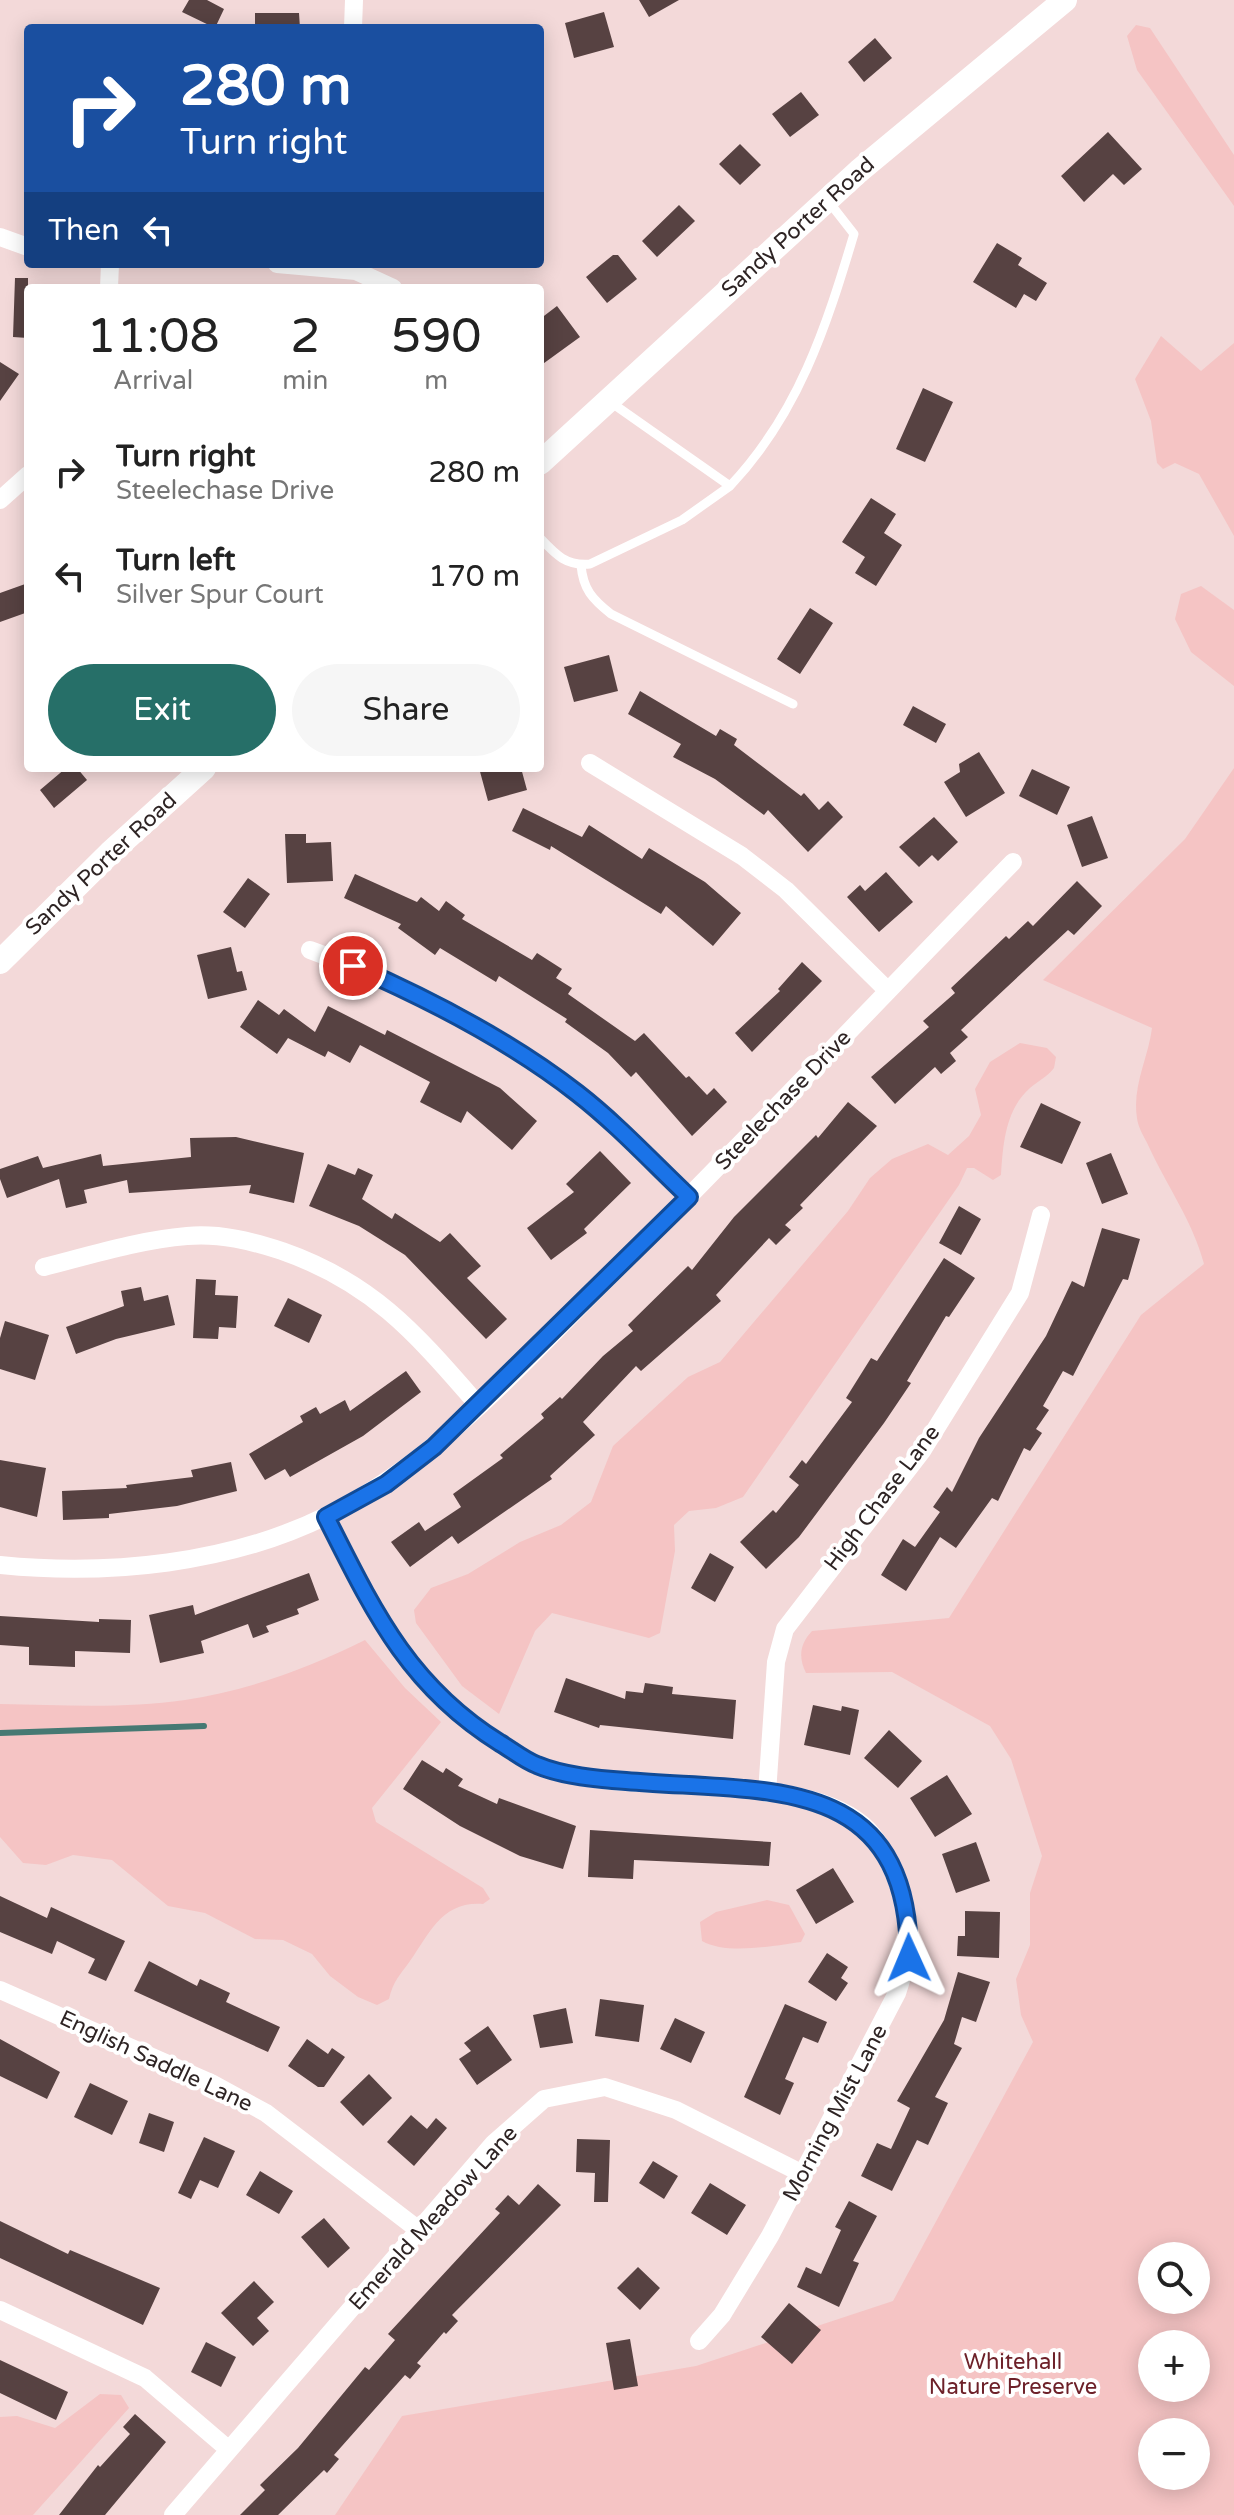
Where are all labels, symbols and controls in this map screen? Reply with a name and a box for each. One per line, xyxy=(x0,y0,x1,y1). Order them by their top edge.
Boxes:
text: 280 m xyxy=(180,53,351,120)
icon: right xyxy=(48,56,152,160)
text: Turn right xyxy=(180,121,347,164)
street label: Sandy Porter Road xyxy=(716,151,880,303)
icon: left xyxy=(136,208,180,252)
text: Then xyxy=(48,212,120,249)
text: 11:08 xyxy=(87,308,220,366)
text: 2 xyxy=(290,308,320,366)
text: 590 xyxy=(391,308,481,366)
text: Arrival xyxy=(113,365,193,396)
text: min xyxy=(282,365,328,396)
text: m xyxy=(424,365,448,396)
text: Turn right xyxy=(116,438,256,475)
icon: right xyxy=(48,450,92,494)
text: 280 m xyxy=(428,454,520,491)
text: Steelechase Drive xyxy=(116,475,334,506)
text: Turn left xyxy=(116,542,235,579)
icon: left xyxy=(48,554,92,598)
text: 170 m xyxy=(428,558,520,595)
text: Silver Spur Court xyxy=(116,579,324,610)
button: Exit xyxy=(48,664,276,756)
button: Share xyxy=(292,664,520,756)
street label: Sandy Porter Road xyxy=(20,787,182,941)
pin xyxy=(319,932,387,1000)
icon: arrive xyxy=(331,944,375,988)
street label: Steelechase Drive xyxy=(710,1025,856,1175)
street label: High Chase Lane xyxy=(819,1420,945,1576)
position arrow xyxy=(867,1916,951,2000)
street label: English Saddle Lane xyxy=(55,2005,257,2117)
street label: Morning Mist Lane xyxy=(777,2020,893,2206)
street label: Emerald Meadow Lane xyxy=(343,2120,523,2316)
map controls xyxy=(1138,2242,1210,2490)
button: search xyxy=(1138,2242,1210,2314)
button: + xyxy=(1138,2330,1210,2402)
park label: Whitehall Nature Preserve xyxy=(929,2349,1097,2400)
button: − xyxy=(1138,2418,1210,2490)

